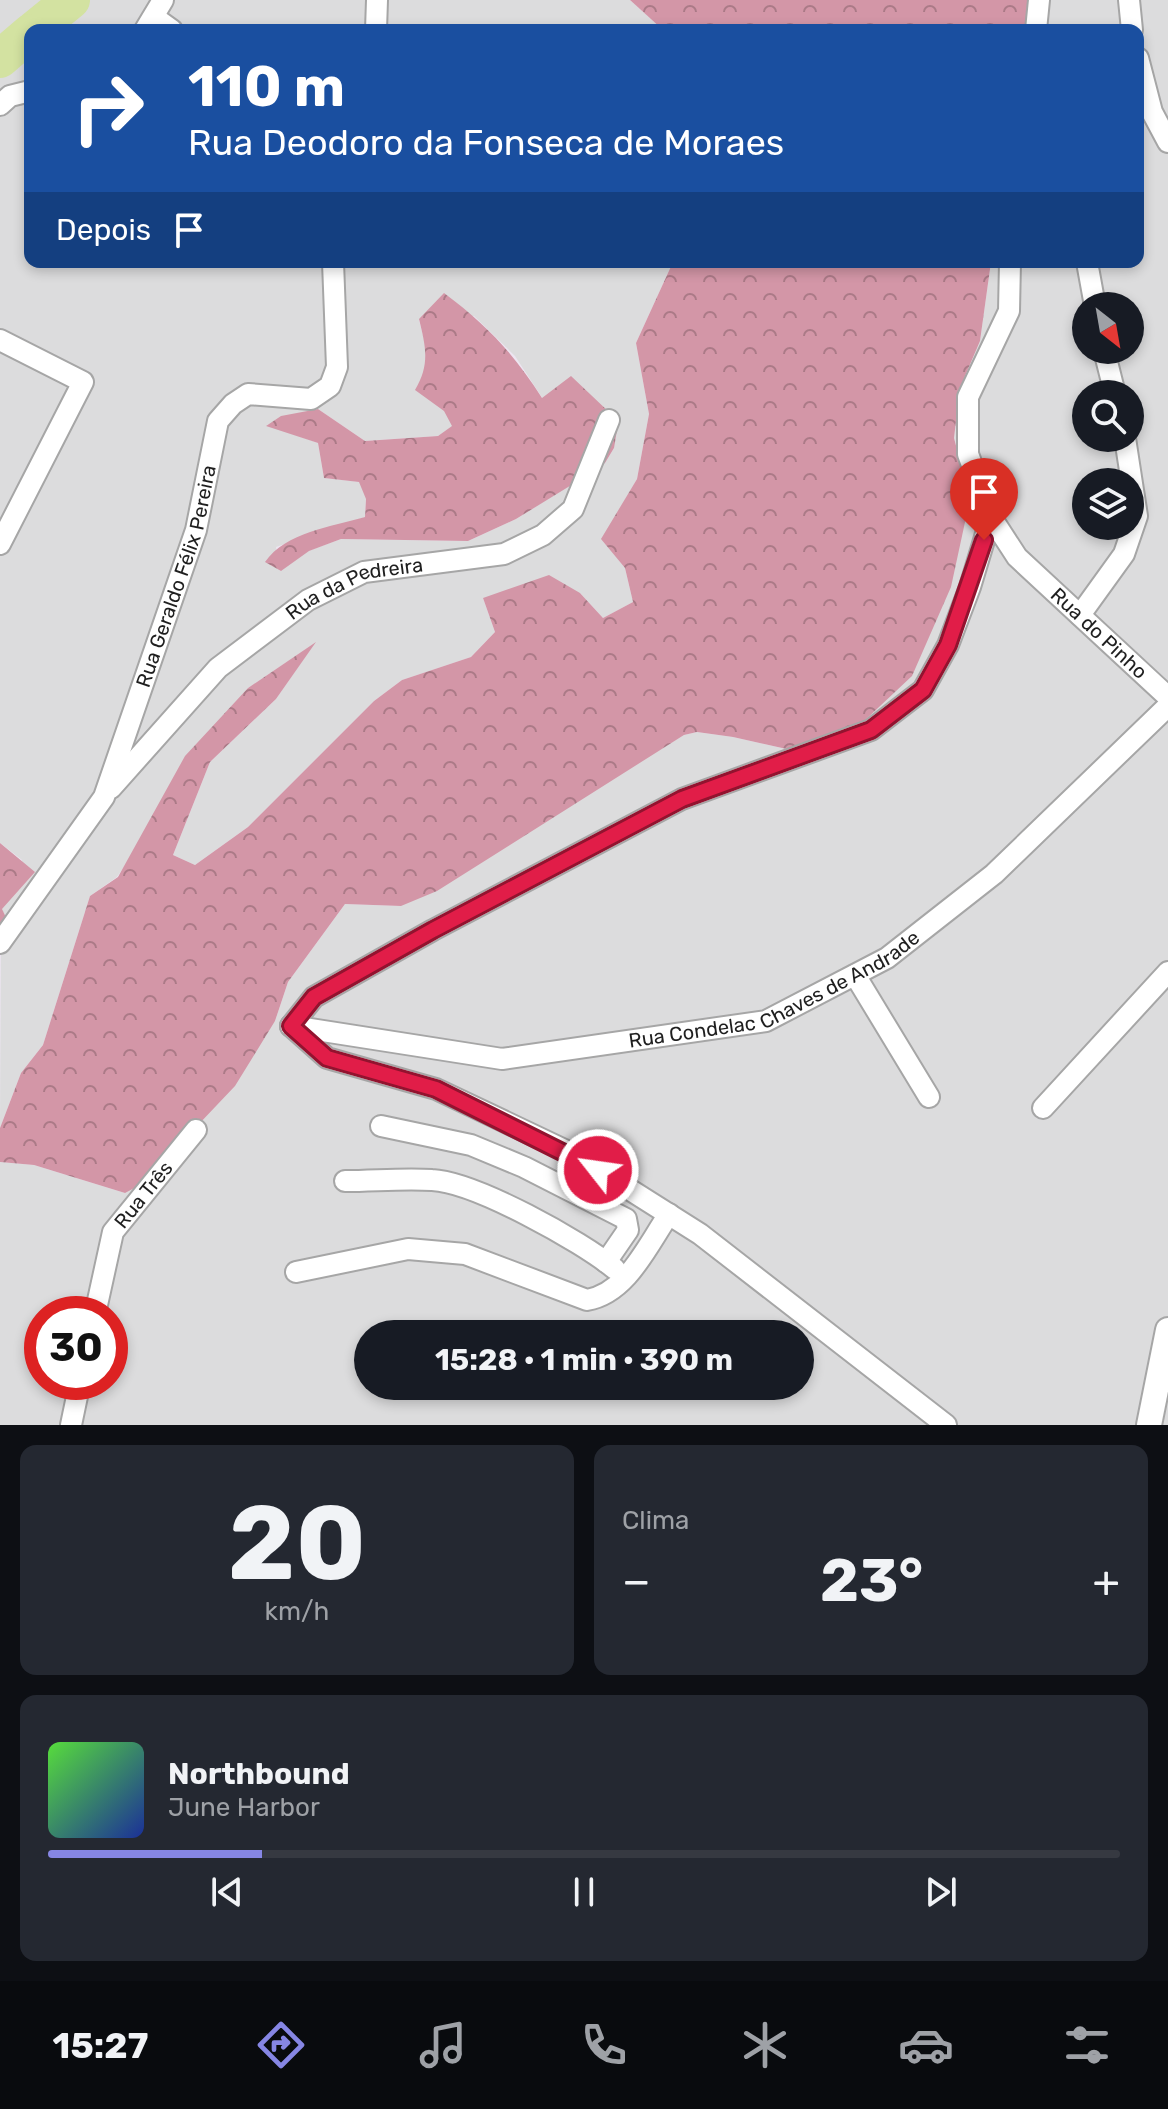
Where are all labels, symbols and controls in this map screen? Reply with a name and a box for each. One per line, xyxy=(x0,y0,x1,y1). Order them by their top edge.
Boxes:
text: 110 m xyxy=(188,54,345,120)
icon: right xyxy=(56,56,160,160)
text: Rua Deodoro da Fonseca de Moraes xyxy=(188,121,784,164)
icon: arrive xyxy=(167,208,211,252)
text: Depois xyxy=(56,212,151,248)
north arrow xyxy=(1072,292,1144,364)
map controls xyxy=(1072,292,1144,540)
button: search xyxy=(1072,380,1144,452)
pin xyxy=(950,458,1018,540)
street label: Rua Geraldo Félix Pereira xyxy=(131,463,221,690)
button: layers xyxy=(1072,468,1144,540)
icon: arrive xyxy=(962,470,1006,514)
street label: Rua da Pedreira xyxy=(281,553,424,625)
street label: Rua do Pinho xyxy=(1046,583,1152,684)
street label: Rua Condelac Chaves de Andrade xyxy=(627,925,924,1053)
position arrow xyxy=(556,1128,640,1212)
street label: Rua Três xyxy=(109,1156,178,1233)
speed limit sign: 30 xyxy=(24,1296,128,1400)
text: 15:28 · 1 min · 390 m xyxy=(435,1342,733,1378)
text: 20 xyxy=(228,1482,366,1605)
text: Clima xyxy=(622,1505,689,1536)
text: 23° xyxy=(820,1545,923,1616)
text: − xyxy=(622,1555,651,1607)
text: + xyxy=(1093,1555,1120,1607)
text: km/h xyxy=(265,1596,329,1627)
text: Northbound xyxy=(168,1756,350,1792)
text: June Harbor xyxy=(168,1792,320,1823)
icon: previous xyxy=(205,1870,249,1914)
icon: pause xyxy=(562,1870,606,1914)
icon: next xyxy=(919,1870,963,1914)
icon: directions xyxy=(253,2017,309,2073)
icon: music xyxy=(415,2017,471,2073)
icon: phone xyxy=(576,2017,632,2073)
icon: climate xyxy=(737,2017,793,2073)
icon: car xyxy=(898,2017,954,2073)
icon: filters xyxy=(1059,2017,1115,2073)
text: 15:27 xyxy=(53,2024,148,2067)

